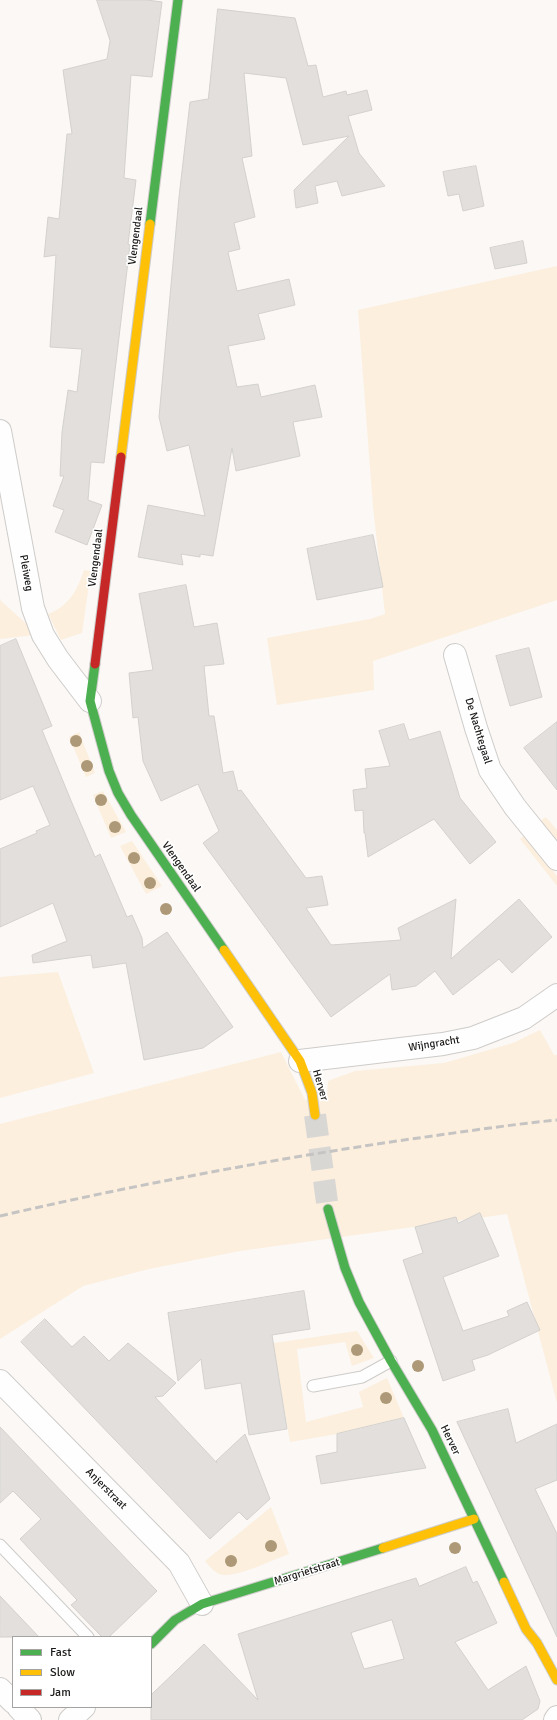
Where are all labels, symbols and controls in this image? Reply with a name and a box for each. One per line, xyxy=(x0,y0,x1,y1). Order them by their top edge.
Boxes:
street label: Vlengendaal xyxy=(126,206,146,266)
street label: Vlengendaal xyxy=(86,528,106,588)
street label: Pleiweg xyxy=(16,554,36,592)
street label: De Nachtegaal xyxy=(462,696,494,766)
street label: Vlengendaal xyxy=(159,839,203,895)
street label: Wijngracht xyxy=(407,1033,461,1055)
street label: Herver xyxy=(309,1068,331,1102)
street label: Herver xyxy=(437,1423,463,1457)
street label: Anjerstraat xyxy=(83,1466,129,1512)
street label: Margrietstraat xyxy=(272,1556,342,1588)
legend xyxy=(12,1636,152,1708)
text: Fast xyxy=(50,1645,71,1660)
text: Slow xyxy=(50,1665,75,1680)
text: Jam xyxy=(50,1685,71,1700)

